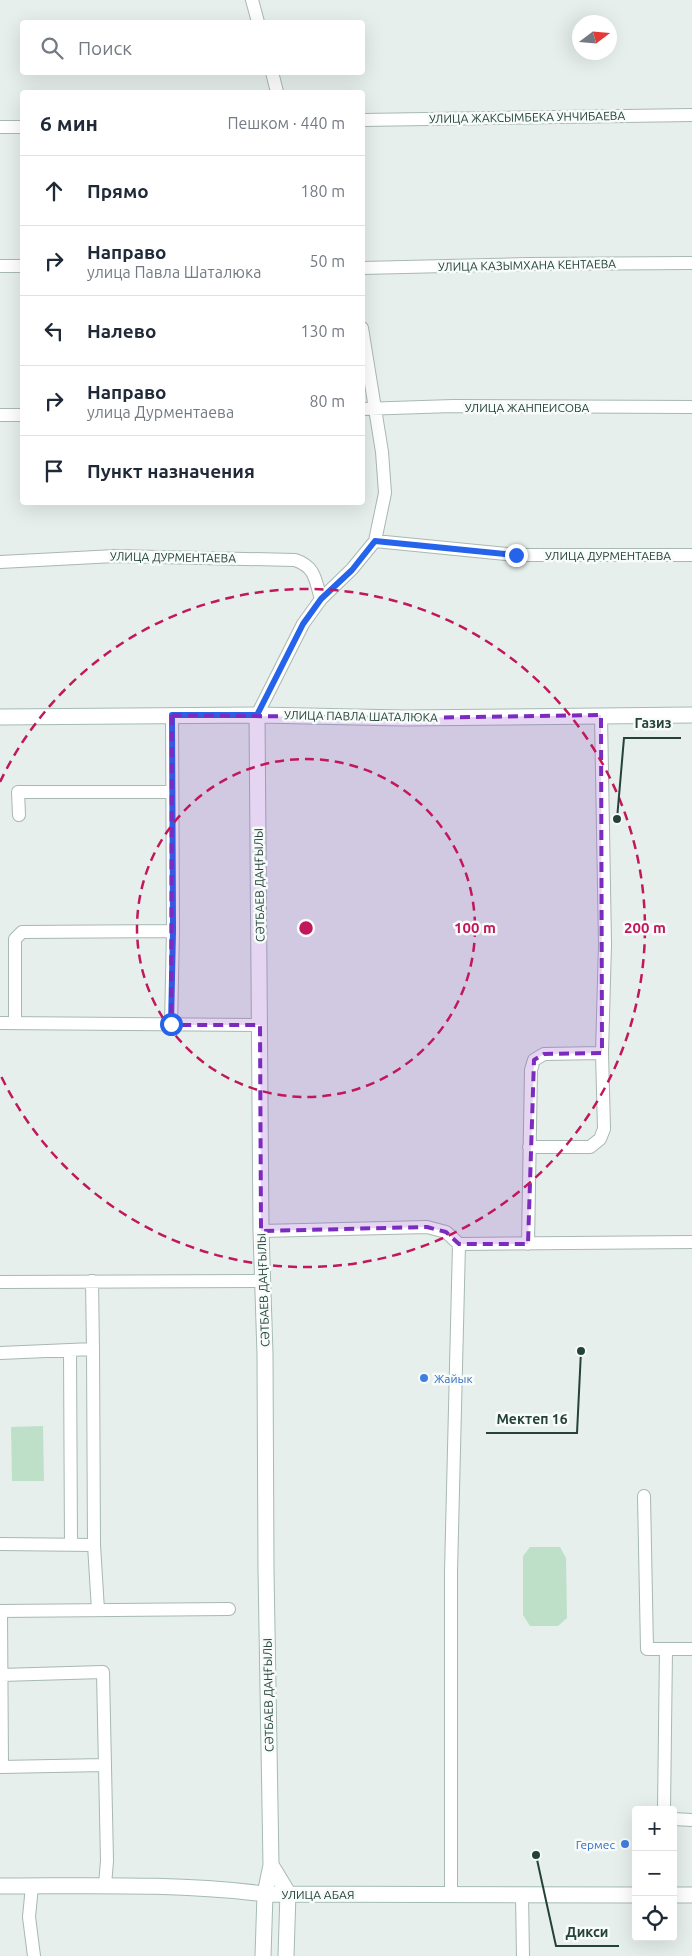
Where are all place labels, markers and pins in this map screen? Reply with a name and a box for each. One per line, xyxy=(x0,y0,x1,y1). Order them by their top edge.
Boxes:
callout: Газиз xyxy=(624,709,681,738)
centre of rings xyxy=(297,919,315,937)
marker: Жайык xyxy=(418,1372,430,1384)
place label: Жайык xyxy=(434,1372,473,1385)
callout: Мектеп 16 xyxy=(486,1404,577,1433)
place label: Гермес xyxy=(576,1838,615,1851)
marker: Гермес xyxy=(619,1838,631,1850)
callout: Дикси xyxy=(556,1917,619,1946)

